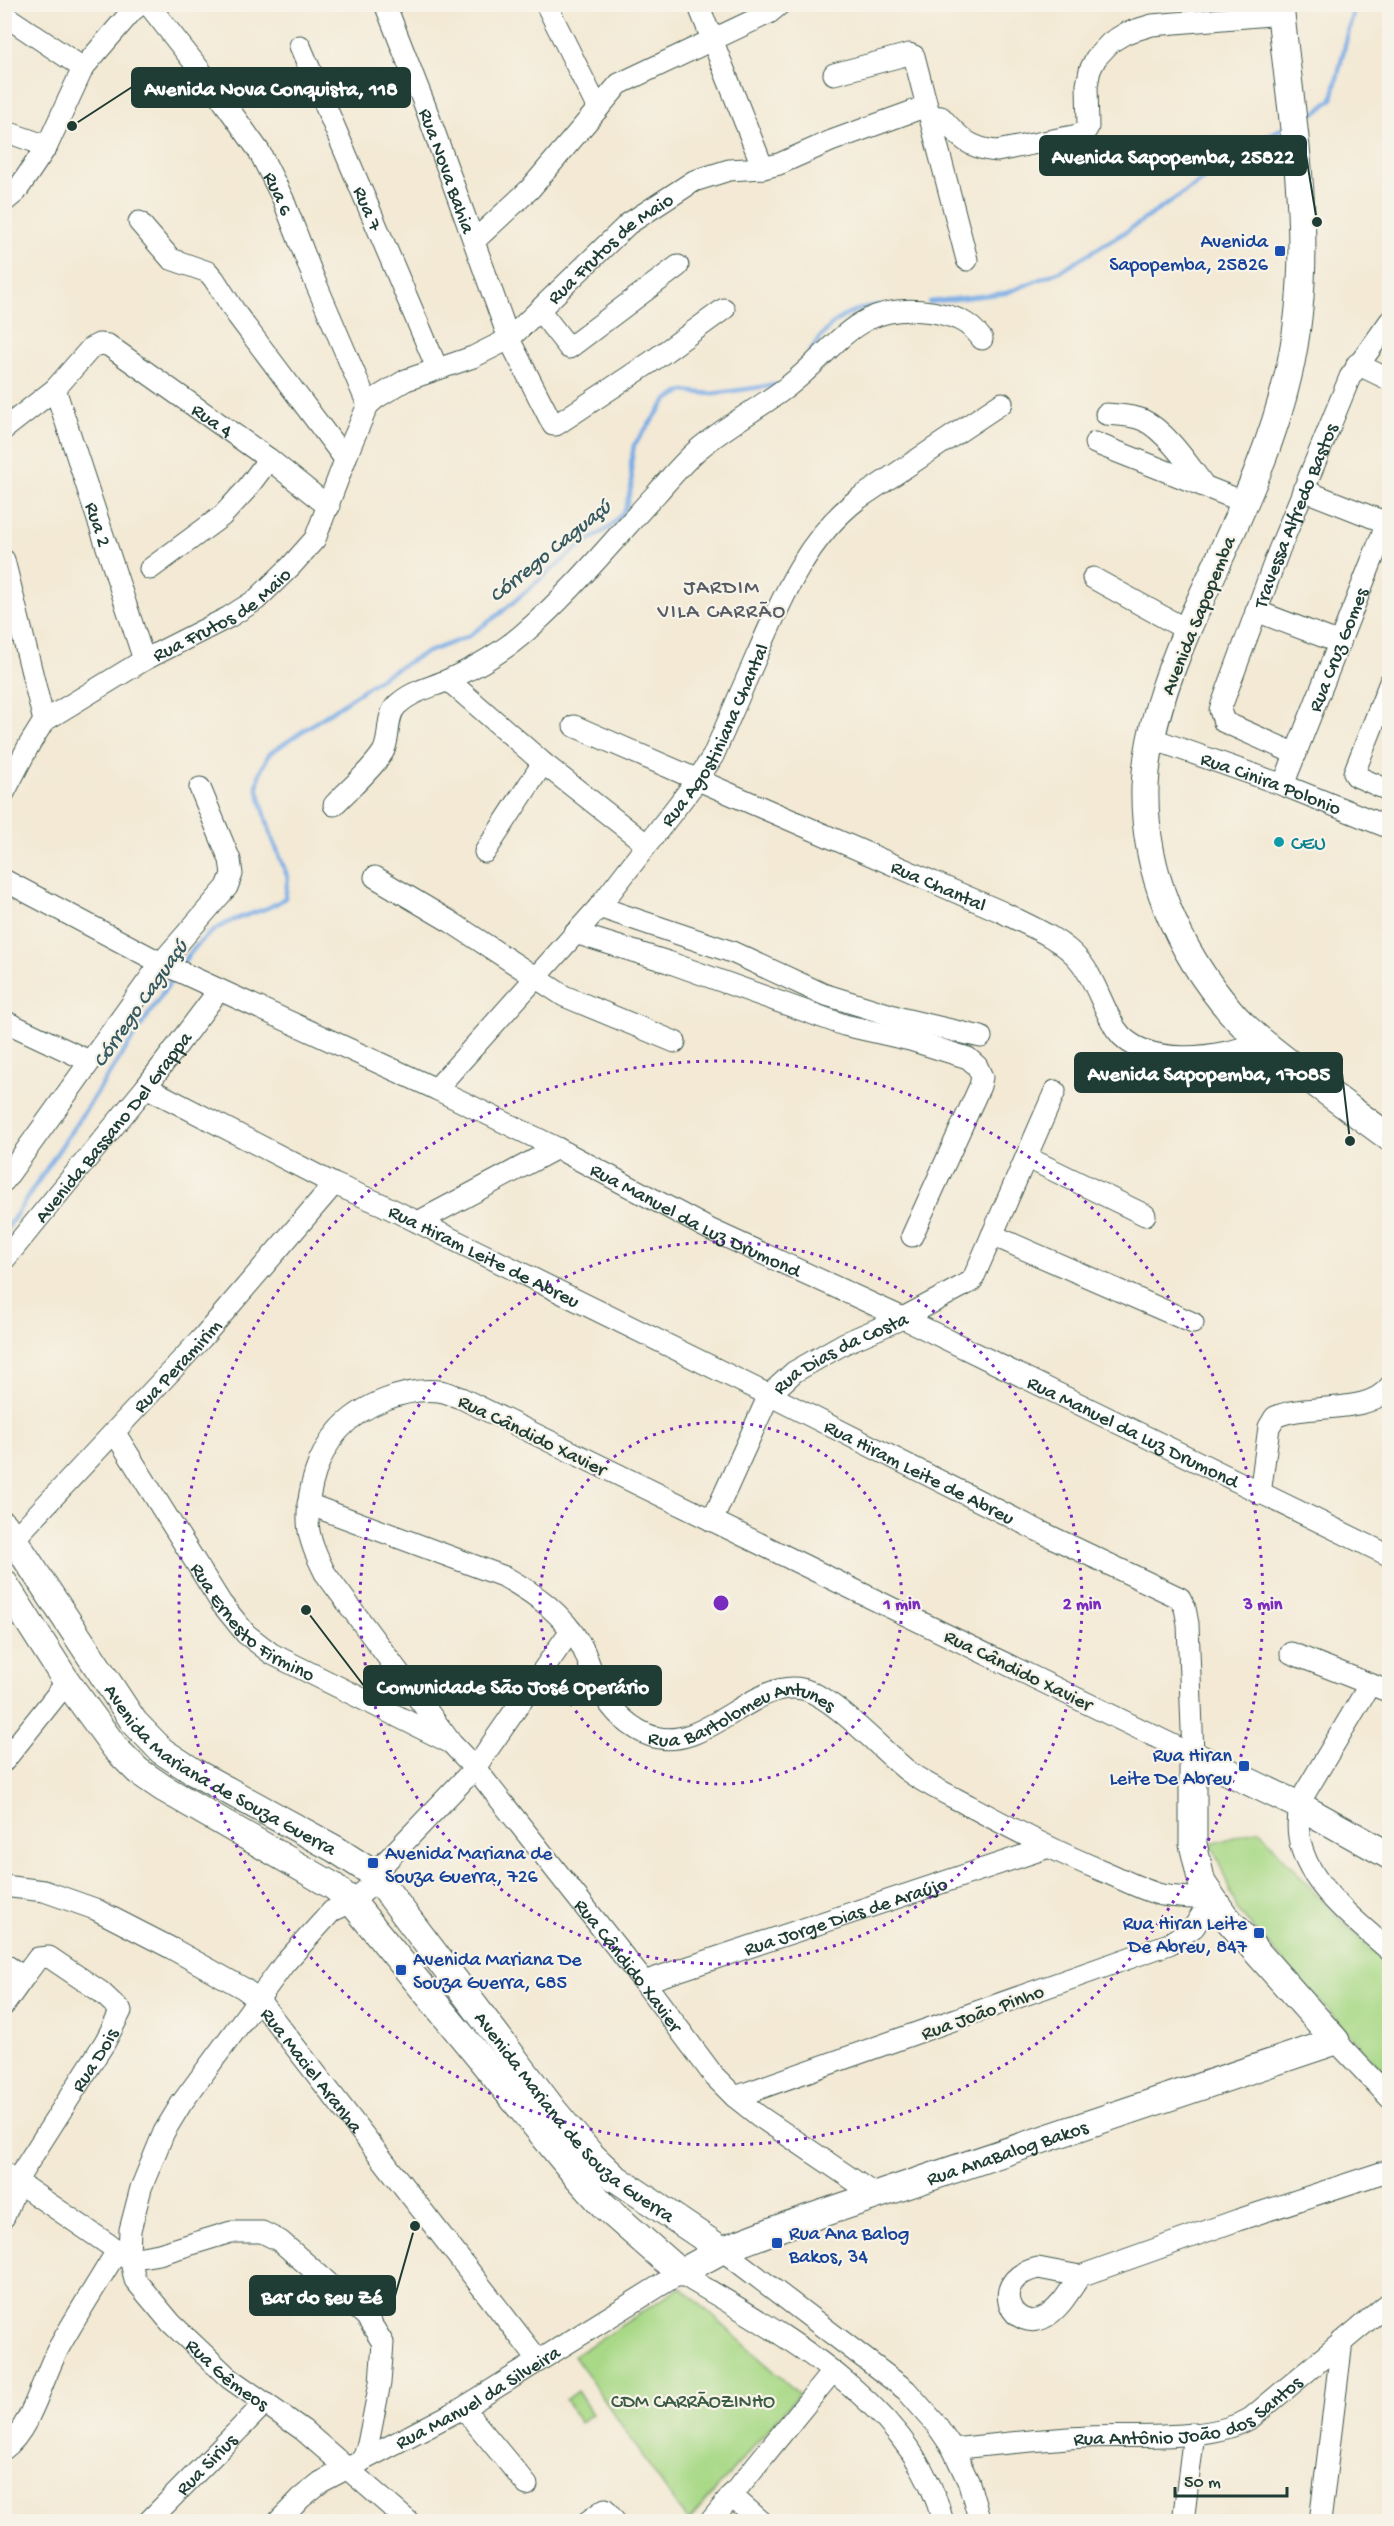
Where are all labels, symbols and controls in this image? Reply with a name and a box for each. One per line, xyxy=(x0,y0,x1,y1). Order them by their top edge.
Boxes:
callout: Avenida Nova Conquista, 118 xyxy=(132,68,410,107)
text: Avenida Nova Conquista, 118 xyxy=(143,79,398,104)
street label: Rua Nova Bahia xyxy=(412,106,478,238)
callout: Avenida Sapopemba, 25822 xyxy=(1040,136,1306,175)
text: Avenida Sapopemba, 25822 xyxy=(1051,147,1295,172)
street label: Rua 6 xyxy=(256,169,297,220)
street label: Rua 7 xyxy=(346,184,386,236)
street label: Rua Frutos de Maio xyxy=(544,190,679,310)
place label: Avenida Sapopemba, 25826 xyxy=(1109,232,1269,278)
marker: Avenida Sapopemba, 25826 xyxy=(1273,244,1287,258)
street label: Rua 4 xyxy=(186,400,236,445)
street label: Travessa Alfredo Bastos xyxy=(1250,420,1345,613)
water label: Córrego Caguaçú xyxy=(485,495,619,609)
street label: Rua 2 xyxy=(78,500,114,550)
street label: Avenida Sapopemba xyxy=(1158,533,1243,699)
street label: Rua Frutos de Maio xyxy=(150,564,297,669)
district label: JARDIM VILA CARRÃO xyxy=(656,577,787,626)
street label: Rua Cruz Gomes xyxy=(1305,585,1375,716)
street label: Rua Agostiniana Chantal xyxy=(657,641,776,832)
street label: Rua Cinira Polonio xyxy=(1197,749,1344,822)
place label: CEU xyxy=(1291,834,1326,857)
marker: CEU xyxy=(1272,835,1286,849)
street label: Rua Chantal xyxy=(886,857,989,919)
water label: Córrego Caguaçú xyxy=(89,935,196,1073)
street label: Avenida Bassano Del Grappa xyxy=(31,1028,199,1229)
callout: Avenida Sapopemba, 17085 xyxy=(1075,1053,1342,1092)
text: Avenida Sapopemba, 17085 xyxy=(1087,1064,1330,1089)
street label: Rua Manuel da Luz Drumond xyxy=(585,1160,806,1285)
street label: Rua Hiram Leite de Abreu xyxy=(384,1201,583,1315)
street label: Rua Dias da Costa xyxy=(769,1309,913,1401)
street label: Rua Peramirim xyxy=(130,1316,228,1419)
street label: Rua Manuel da Luz Drumond xyxy=(1023,1372,1244,1496)
street label: Rua Cândido Xavier xyxy=(453,1391,611,1484)
street label: Rua Hiram Leite de Abreu xyxy=(819,1417,1018,1532)
street label: Rua Ernesto Firmino xyxy=(184,1559,318,1688)
centre of rings xyxy=(711,1593,731,1613)
text: 1 min xyxy=(883,1595,921,1616)
text: 2 min xyxy=(1063,1595,1102,1616)
text: 3 min xyxy=(1243,1595,1283,1616)
street label: Rua Cândido Xavier xyxy=(939,1626,1097,1719)
callout: Comunidade São José Operário xyxy=(364,1666,661,1705)
text: Comunidade São José Operário xyxy=(376,1677,649,1702)
street label: Rua Bartolomeu Antunes xyxy=(645,1680,839,1754)
street label: Avenida Mariana de Souza Guerra xyxy=(97,1681,340,1863)
place label: Rua Hiran Leite De Abreu xyxy=(1110,1746,1233,1792)
marker: Rua Hiran Leite De Abreu xyxy=(1237,1759,1251,1773)
place label: Avenida Mariana de Souza Guerra, 726 xyxy=(385,1844,553,1890)
marker: Avenida Mariana de Souza Guerra, 726 xyxy=(366,1856,380,1870)
street label: Rua Jorge Dias de Araújo xyxy=(741,1874,951,1963)
street label: Rua Cândido Xavier xyxy=(568,1895,686,2039)
place label: Rua Hiran Leite De Abreu, 847 xyxy=(1123,1914,1248,1960)
marker: Rua Hiran Leite De Abreu, 847 xyxy=(1252,1926,1266,1940)
place label: Avenida Mariana De Souza Guerra, 685 xyxy=(413,1950,582,1996)
marker: Avenida Mariana De Souza Guerra, 685 xyxy=(394,1963,408,1977)
street label: Rua João Pinho xyxy=(919,1981,1048,2047)
street label: Rua Maciel Aranha xyxy=(254,2004,366,2140)
street label: Avenida Mariana de Souza Guerra xyxy=(468,2008,678,2230)
street label: Rua Dois xyxy=(68,2025,125,2097)
street label: Rua AnaBalog Bakos xyxy=(924,2117,1092,2193)
place label: Rua Ana Balog Bakos, 34 xyxy=(788,2224,909,2270)
marker: Rua Ana Balog Bakos, 34 xyxy=(770,2236,784,2250)
callout: Bar do seu Zé xyxy=(250,2276,395,2315)
text: Bar do seu Zé xyxy=(261,2287,384,2312)
street label: Rua Gêmeos xyxy=(180,2335,273,2418)
street label: Rua Manuel da Silveira xyxy=(393,2342,566,2456)
street label: Rua Antônio João dos Santos xyxy=(1073,2372,1308,2453)
park label: CDM CARRÃOZINHO xyxy=(611,2391,775,2415)
street label: Rua Sirius xyxy=(173,2430,244,2502)
scale bar xyxy=(1175,2460,1288,2498)
text: 50 m xyxy=(1184,2473,1221,2494)

